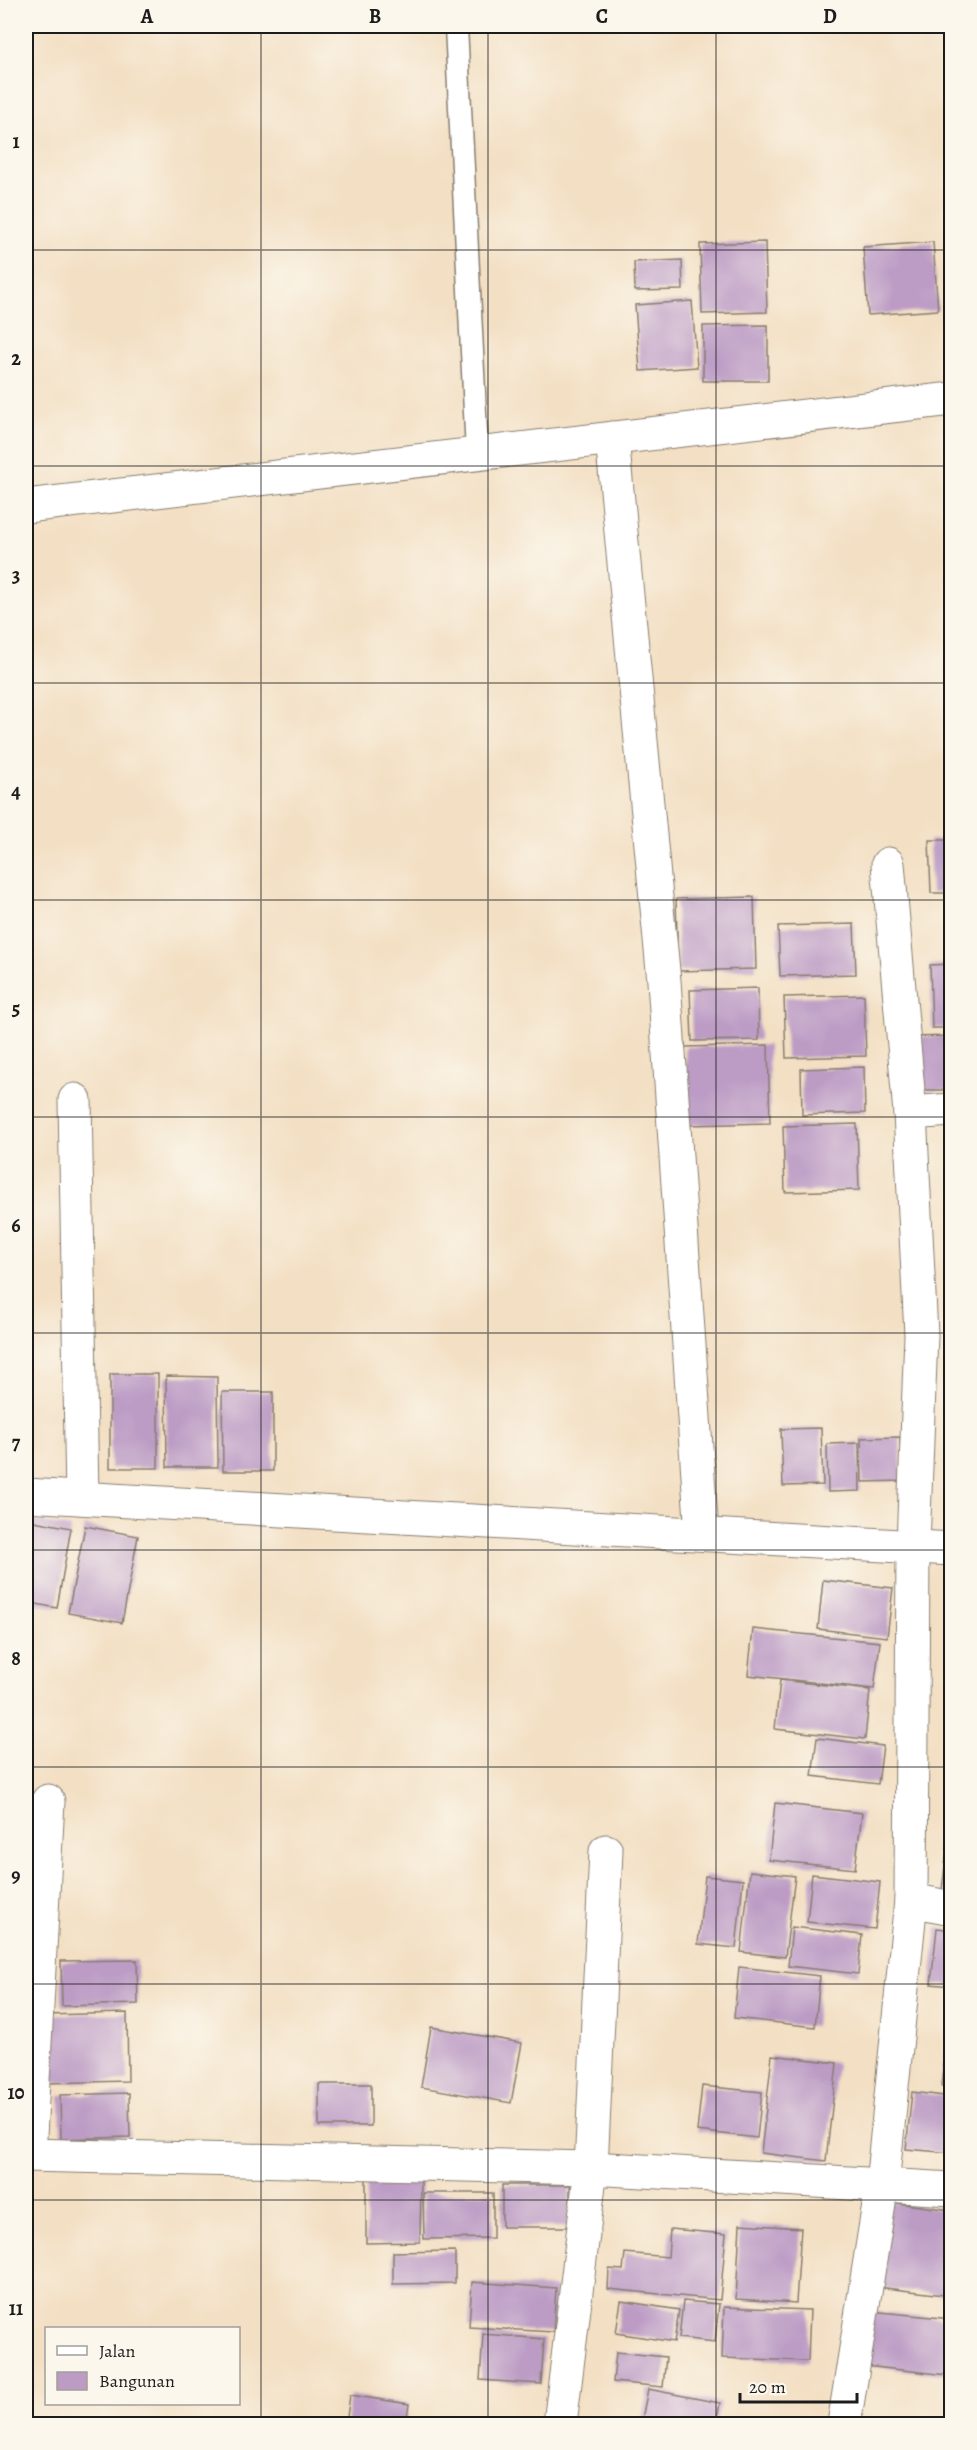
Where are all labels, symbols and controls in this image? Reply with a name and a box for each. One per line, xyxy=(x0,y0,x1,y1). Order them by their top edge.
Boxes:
text: A xyxy=(140,3,154,30)
text: B xyxy=(369,3,381,30)
text: C xyxy=(596,3,608,30)
text: D xyxy=(823,3,837,30)
text: 1 xyxy=(12,128,20,155)
text: 2 xyxy=(11,345,21,372)
text: 3 xyxy=(12,562,20,589)
text: 4 xyxy=(11,778,21,805)
text: 5 xyxy=(12,995,20,1022)
text: 6 xyxy=(11,1212,21,1239)
text: 7 xyxy=(12,1429,21,1456)
text: 8 xyxy=(11,1645,21,1672)
text: 9 xyxy=(11,1862,21,1889)
text: 10 xyxy=(7,2079,25,2106)
text: 11 xyxy=(9,2295,23,2322)
legend xyxy=(45,2327,240,2405)
text: Jalan xyxy=(99,2339,136,2363)
scale bar xyxy=(740,2366,857,2404)
text: Bangunan xyxy=(99,2369,175,2393)
text: 20 m xyxy=(749,2375,786,2399)

